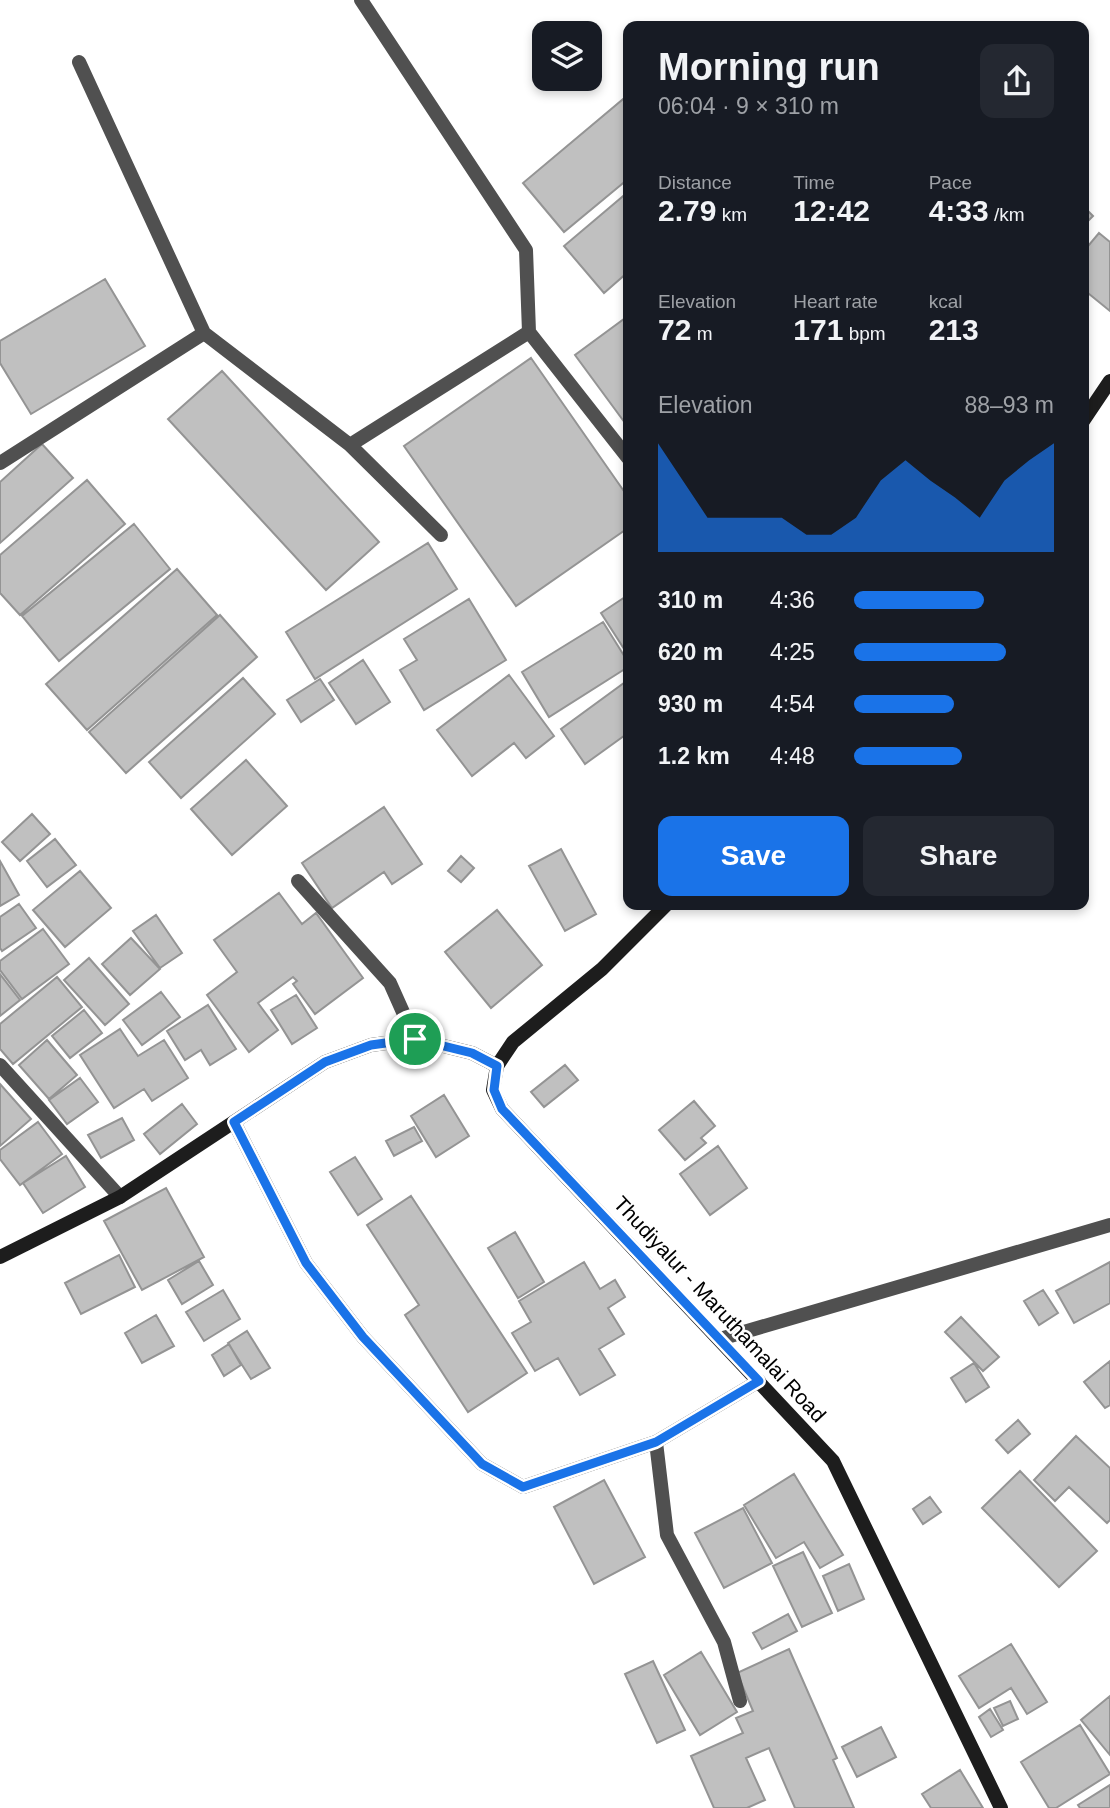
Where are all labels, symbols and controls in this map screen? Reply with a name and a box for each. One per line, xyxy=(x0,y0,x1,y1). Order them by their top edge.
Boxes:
map controls xyxy=(532,21,602,91)
button: layers xyxy=(532,21,602,91)
button: share xyxy=(980,44,1054,118)
text: Morning run xyxy=(658,46,880,88)
text: 06:04 · 9 × 310 m xyxy=(658,93,839,119)
text: Distance xyxy=(658,172,732,193)
text: Time xyxy=(793,172,835,193)
text: Pace xyxy=(929,172,972,193)
text: 2.79 xyxy=(658,194,716,227)
text: 12:42 xyxy=(793,194,870,227)
text: 4:33 xyxy=(929,194,989,227)
text: km xyxy=(716,204,747,225)
text: /km xyxy=(989,204,1025,225)
text: Elevation xyxy=(658,291,736,312)
text: Heart rate xyxy=(793,291,878,312)
text: kcal xyxy=(929,291,962,312)
text: 72 xyxy=(658,313,691,346)
text: 171 xyxy=(793,313,843,346)
text: 213 xyxy=(929,313,979,346)
text: m xyxy=(691,323,712,344)
text: bpm xyxy=(843,323,886,344)
text: Elevation xyxy=(658,392,753,418)
text: 88–93 m xyxy=(964,392,1054,418)
text: 310 m xyxy=(658,587,723,613)
text: 4:36 xyxy=(770,587,815,613)
text: 620 m xyxy=(658,639,723,665)
text: 4:25 xyxy=(770,639,815,665)
text: 930 m xyxy=(658,691,723,717)
text: 4:54 xyxy=(770,691,815,717)
text: 1.2 km xyxy=(658,743,730,769)
text: 4:48 xyxy=(770,743,815,769)
button: Save xyxy=(658,816,849,896)
button: Share xyxy=(863,816,1054,896)
pin xyxy=(385,1009,445,1069)
icon: arrive xyxy=(396,1020,434,1058)
street label: Thudiyalur - Maruthamalai Road xyxy=(609,1191,831,1427)

